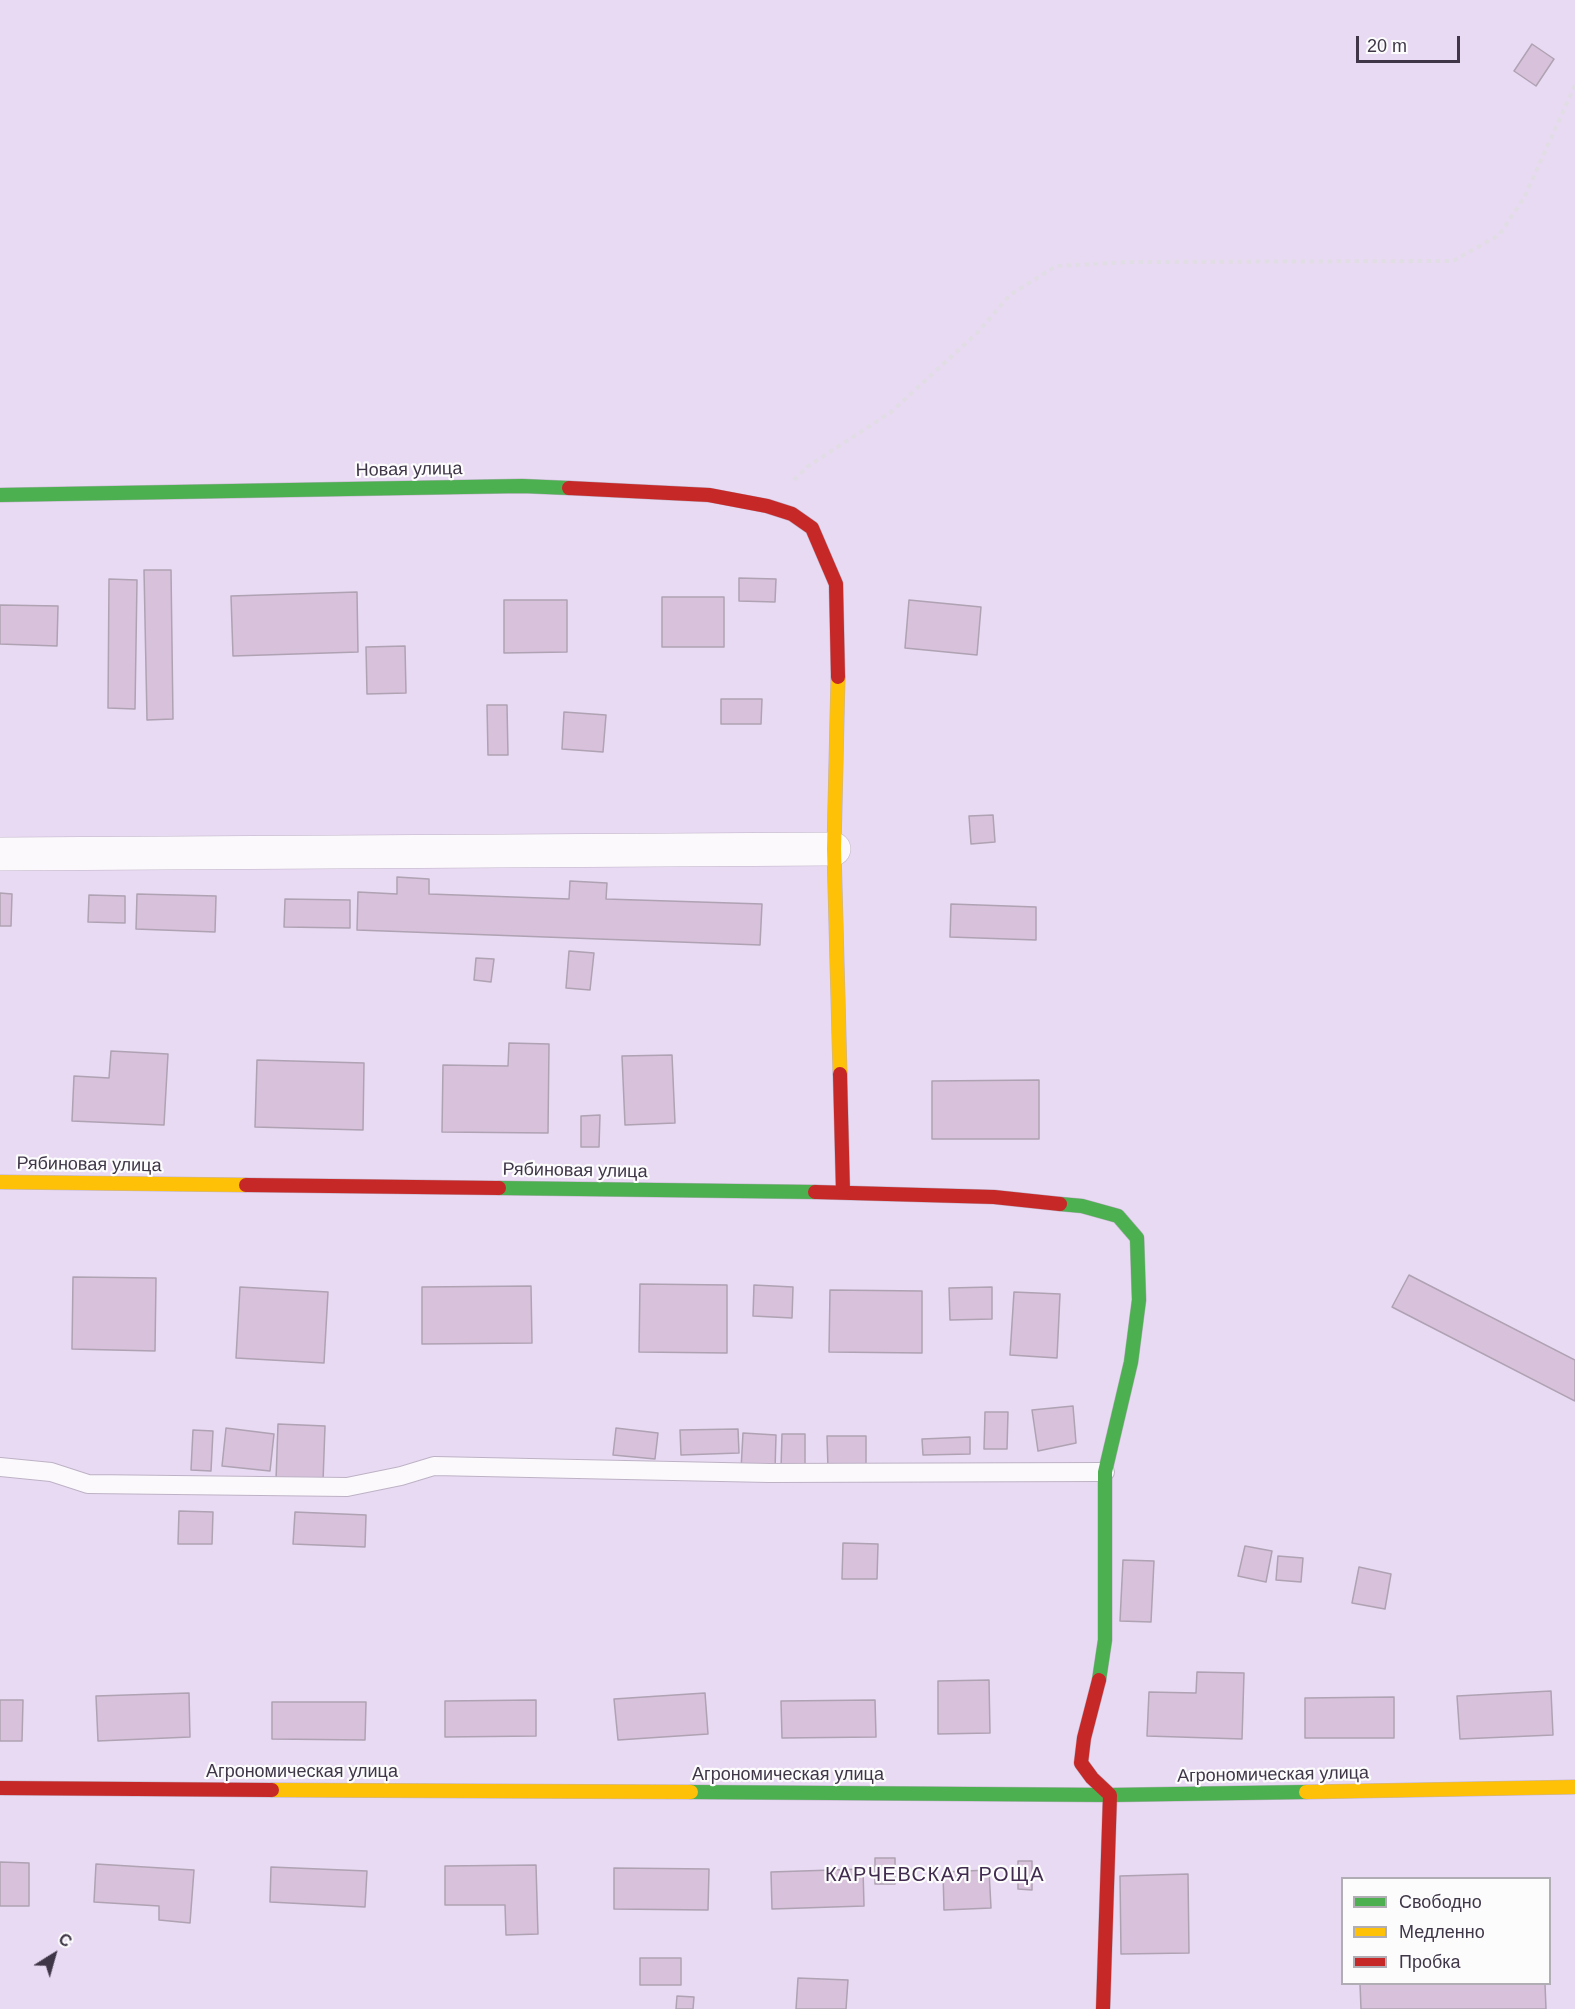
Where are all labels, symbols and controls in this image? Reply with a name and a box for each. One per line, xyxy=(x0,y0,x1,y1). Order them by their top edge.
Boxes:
scale bar xyxy=(1359,24,1462,62)
text: 20 m xyxy=(1367,36,1407,56)
street label: Новая улица xyxy=(356,458,462,482)
street label: Рябиновая улица xyxy=(16,1153,162,1177)
street label: Рябиновая улица xyxy=(502,1159,648,1183)
street label: Агрономическая улица xyxy=(206,1761,398,1783)
street label: Агрономическая улица xyxy=(1177,1763,1369,1787)
street label: Агрономическая улица xyxy=(692,1764,884,1786)
district label: КАРЧЕВСКАЯ РОЩА xyxy=(825,1863,1045,1887)
legend xyxy=(1341,1877,1551,1985)
text: Свободно xyxy=(1399,1892,1482,1912)
text: Медленно xyxy=(1399,1922,1485,1942)
north arrow xyxy=(24,1925,84,1985)
text: С xyxy=(55,1930,75,1950)
text: Пробка xyxy=(1399,1952,1461,1972)

